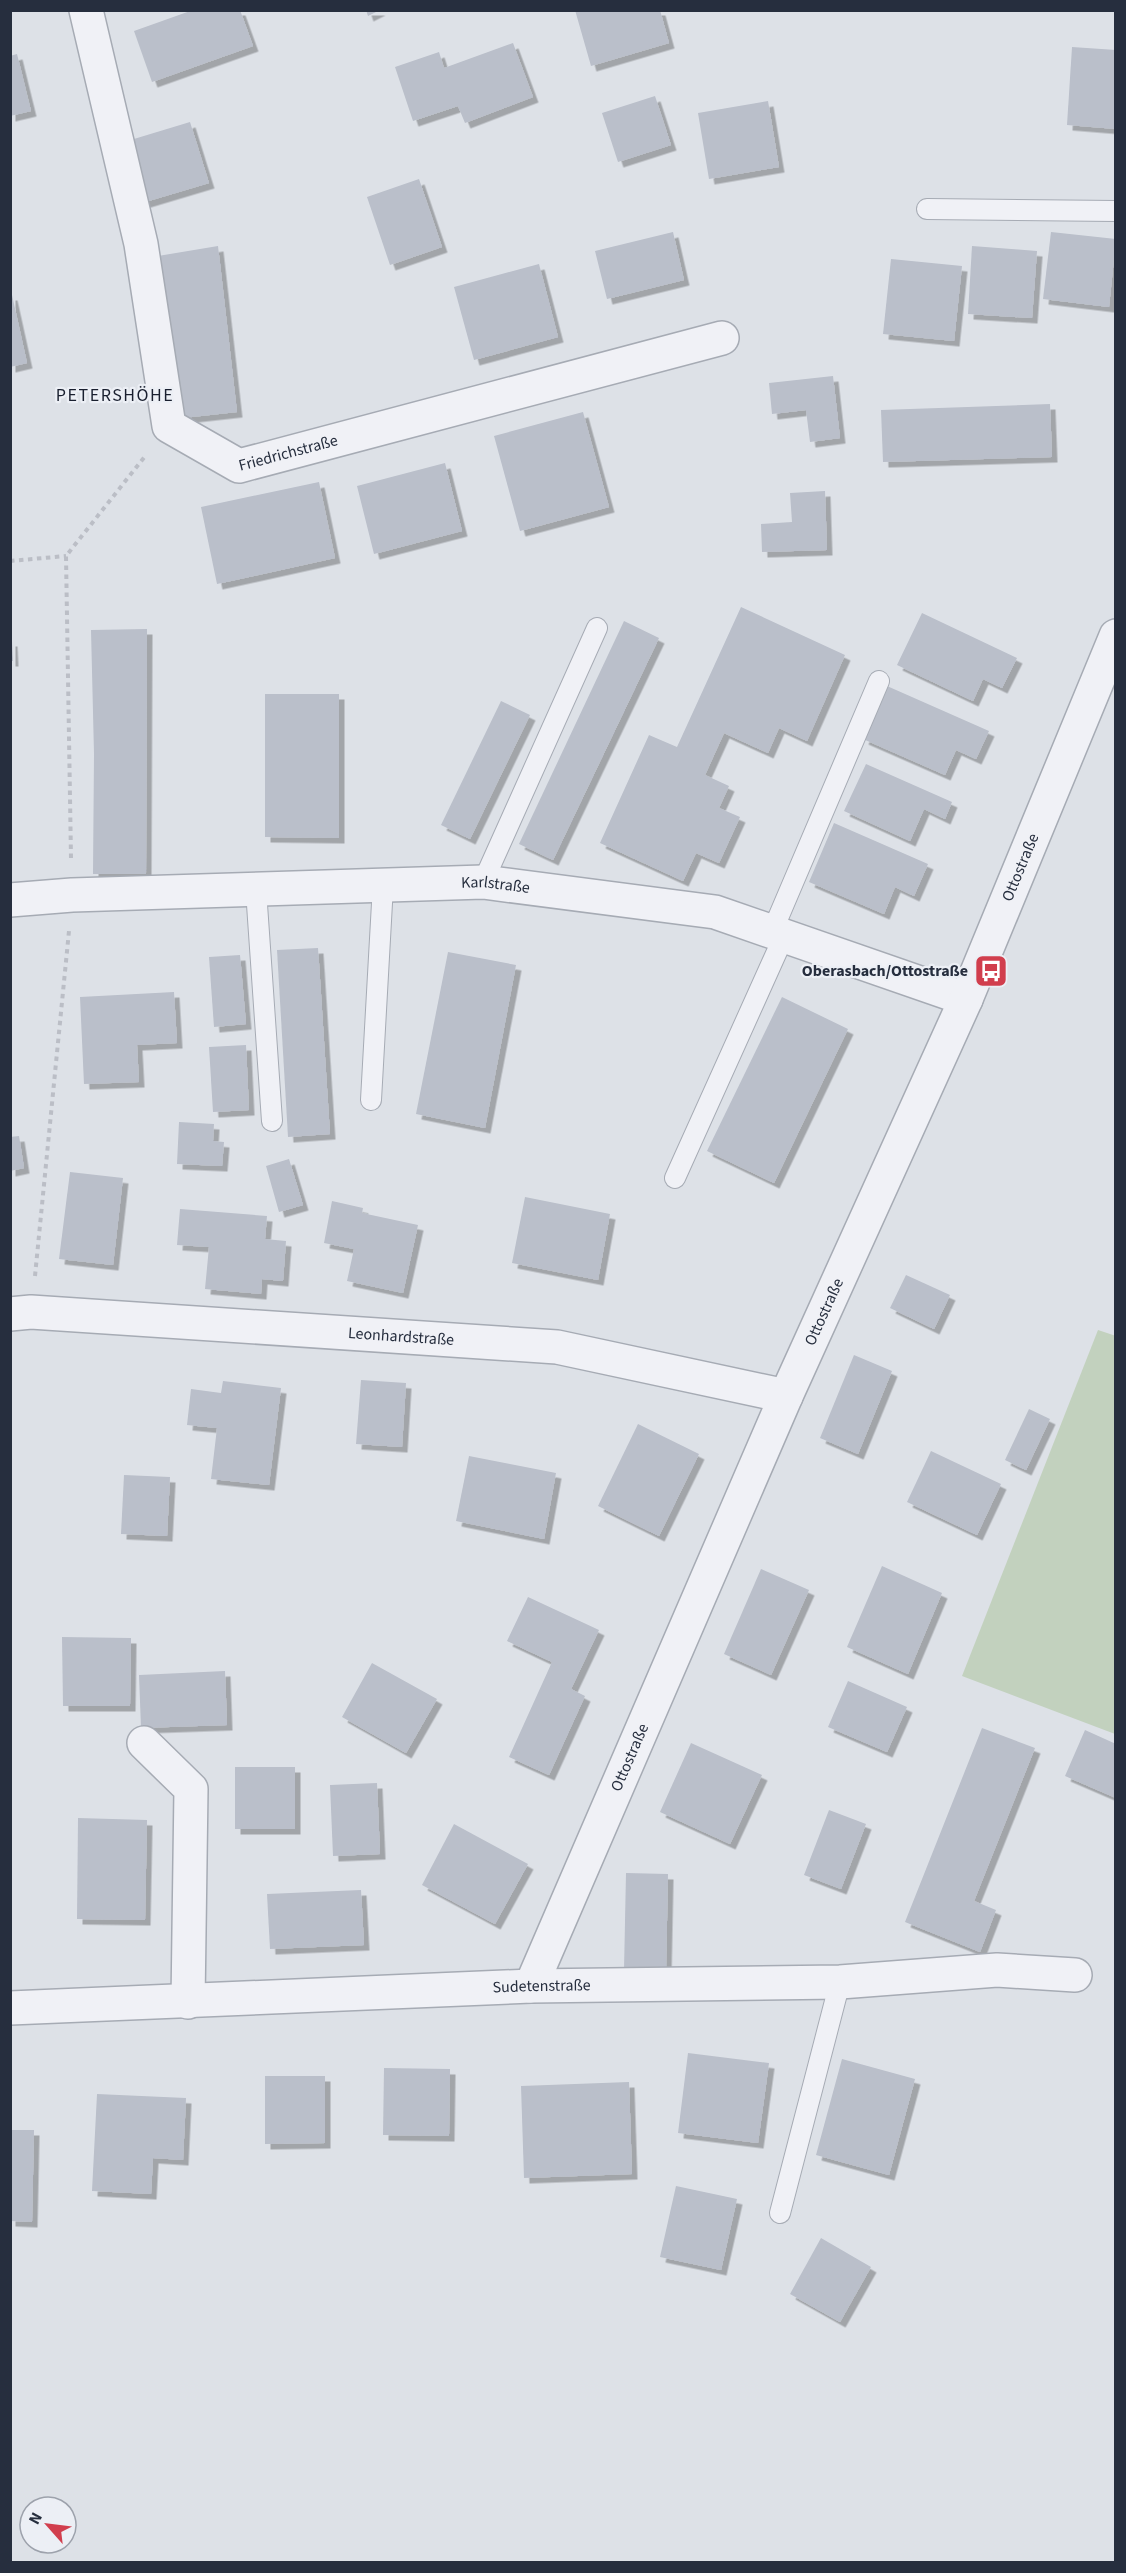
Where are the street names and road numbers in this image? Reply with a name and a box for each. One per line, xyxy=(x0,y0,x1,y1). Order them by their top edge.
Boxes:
street label: Friedrichstraße xyxy=(236,429,340,477)
street label: Ottostraße xyxy=(996,830,1044,905)
street label: Karlstraße xyxy=(461,871,531,899)
street label: Ottostraße xyxy=(799,1275,849,1349)
street label: Leonhardstraße xyxy=(347,1322,455,1351)
street label: Ottostraße xyxy=(605,1720,654,1795)
street label: Sudetenstraße xyxy=(492,1974,591,1999)

